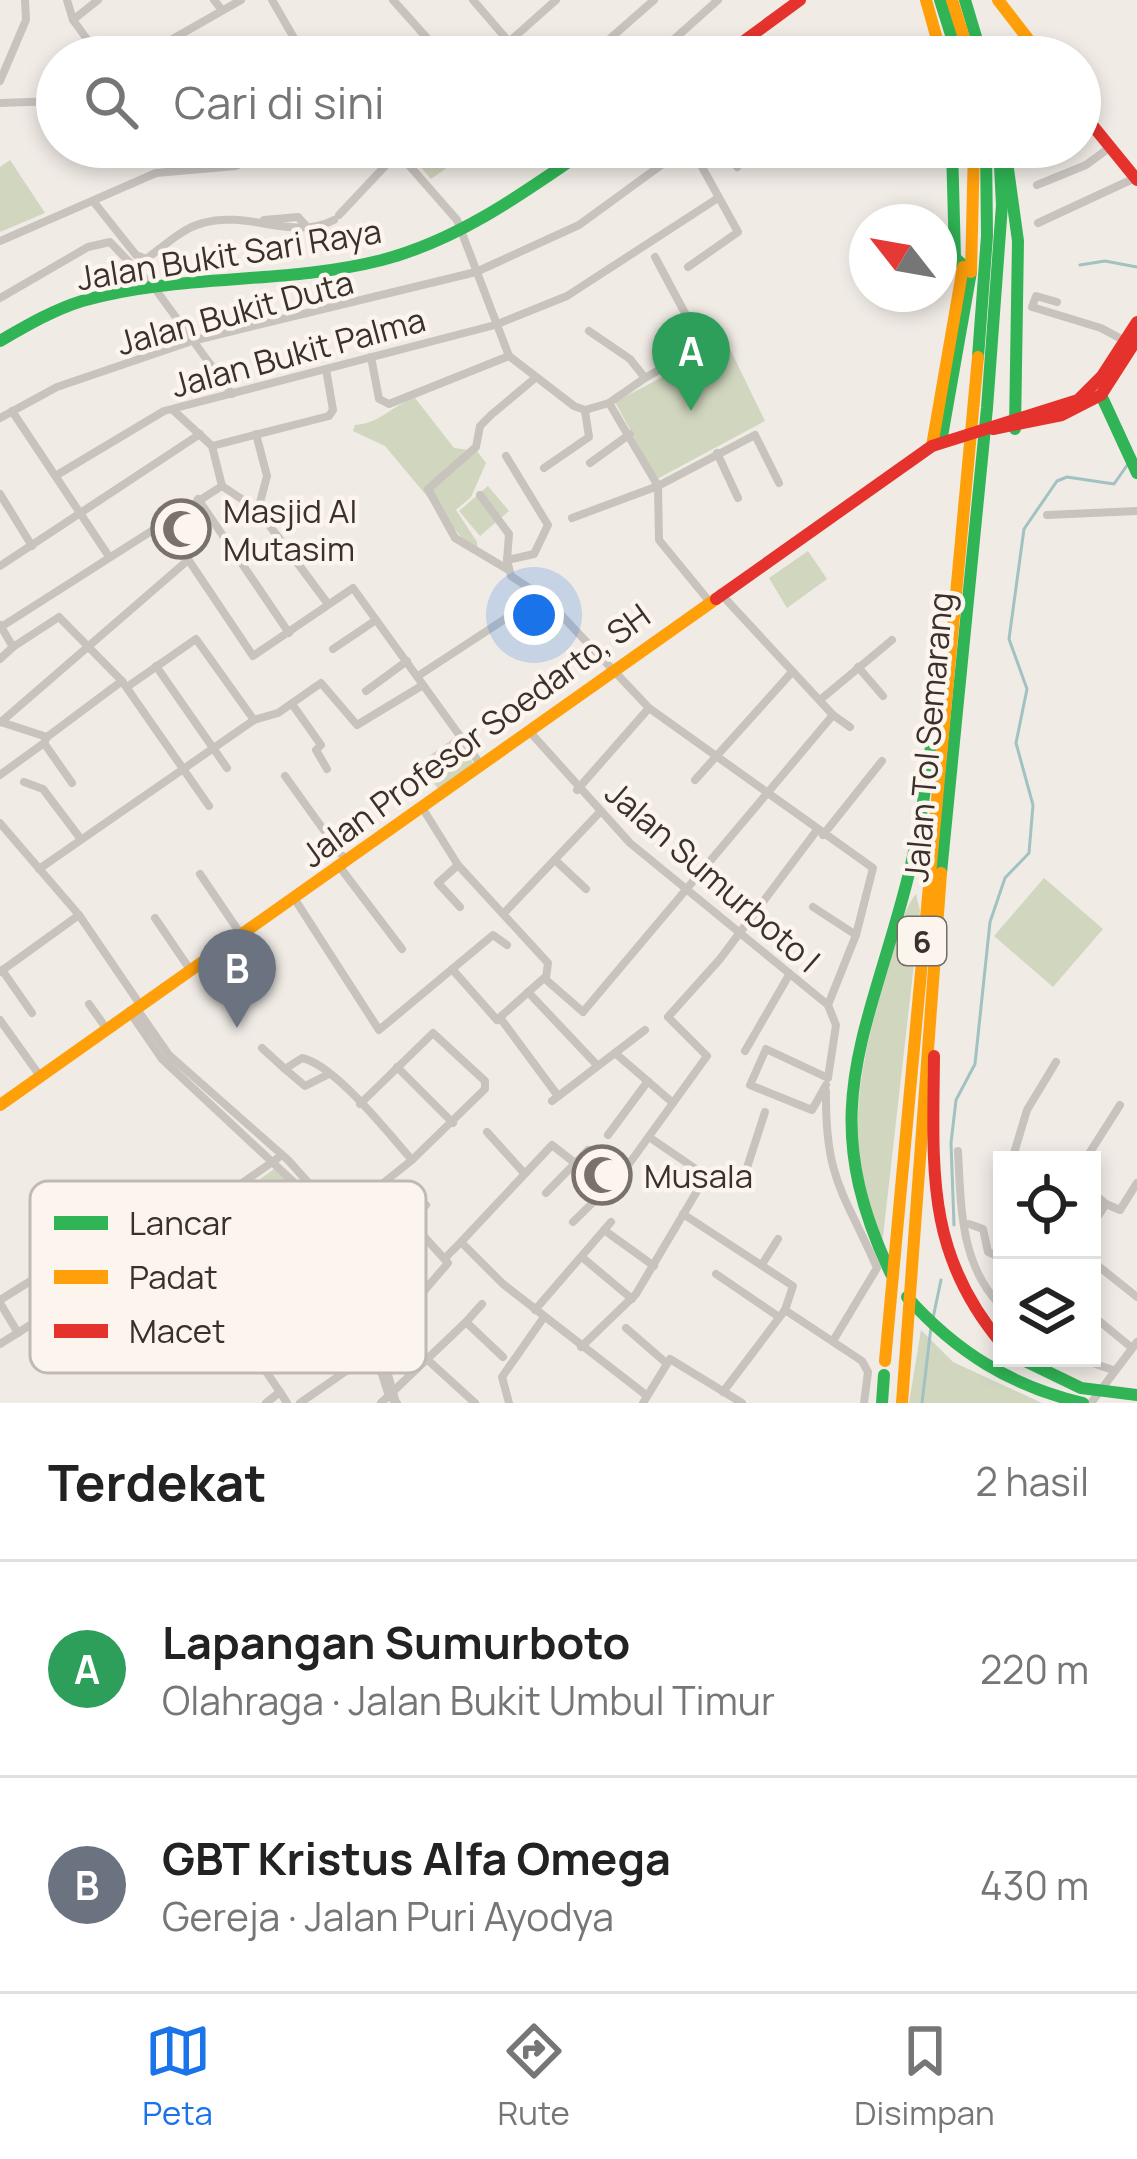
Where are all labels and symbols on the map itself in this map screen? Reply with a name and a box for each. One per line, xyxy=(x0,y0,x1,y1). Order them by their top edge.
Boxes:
north arrow xyxy=(849,204,957,312)
street label: Jalan Bukit Sari Raya xyxy=(74,208,384,300)
street label: Jalan Bukit Duta xyxy=(112,259,358,365)
street label: Jalan Bukit Palma xyxy=(166,296,430,408)
pin: A xyxy=(652,312,730,411)
place label: Masjid Al Mutasim xyxy=(223,488,357,571)
mosque icon: Masjid Al Mutasim xyxy=(150,498,212,560)
your location xyxy=(504,585,564,645)
street label: Jalan Tol Semarang xyxy=(893,590,963,884)
street label: Jalan Profesor Soedarto, SH xyxy=(291,593,659,877)
street label: Jalan Sumurboto I xyxy=(596,770,830,982)
road number: 6 xyxy=(898,917,946,965)
pin: B xyxy=(198,929,276,1028)
mosque icon: Musala xyxy=(571,1144,633,1206)
place label: Musala xyxy=(644,1153,753,1198)
legend xyxy=(30,1181,426,1373)
text: Lancar xyxy=(129,1200,232,1245)
text: Padat xyxy=(129,1254,218,1299)
text: Macet xyxy=(129,1308,225,1353)

